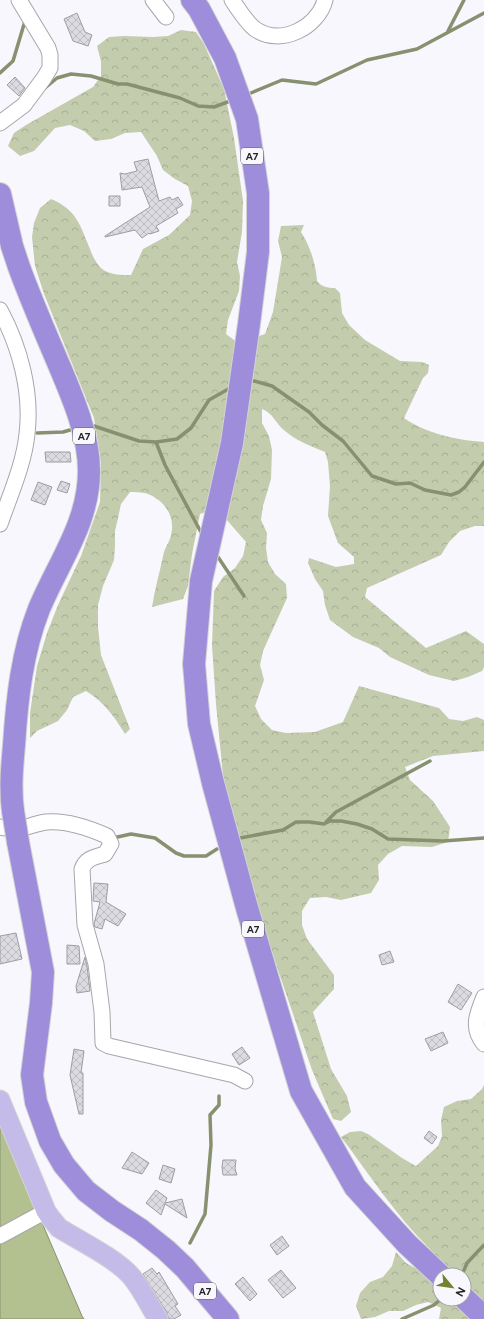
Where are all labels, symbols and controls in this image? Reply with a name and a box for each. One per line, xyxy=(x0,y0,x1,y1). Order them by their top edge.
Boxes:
road number: A7 xyxy=(241,148,263,164)
road number: A7 xyxy=(73,428,95,444)
road number: A7 xyxy=(242,921,264,937)
north arrow xyxy=(432,1267,472,1307)
road number: A7 xyxy=(194,1283,216,1299)
text: N xyxy=(453,1285,468,1298)

